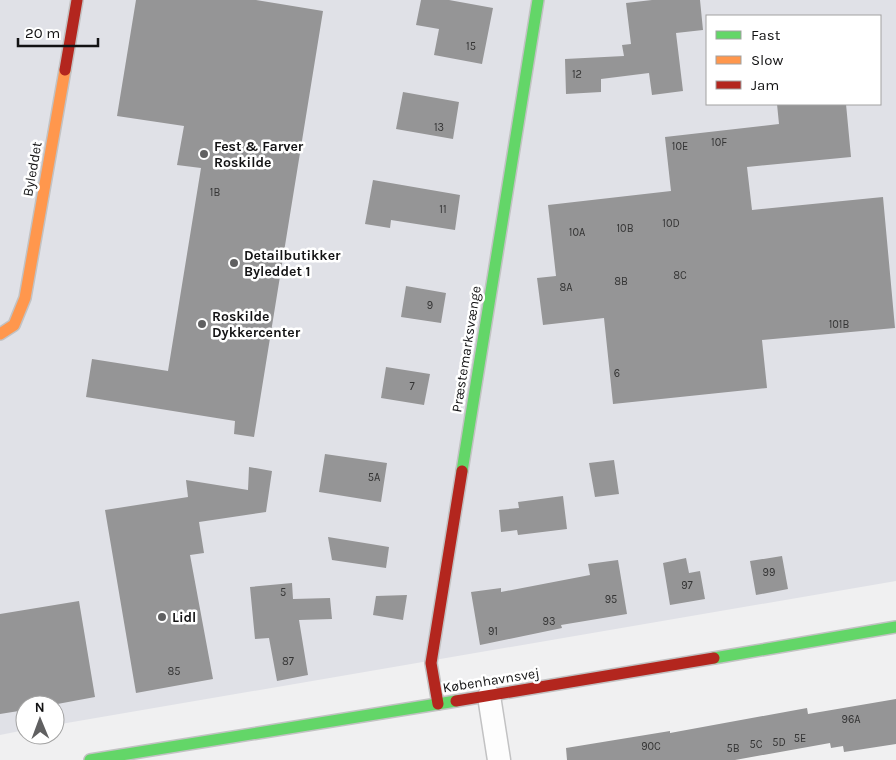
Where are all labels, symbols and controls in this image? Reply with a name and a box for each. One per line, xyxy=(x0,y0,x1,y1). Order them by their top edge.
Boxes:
scale bar xyxy=(18,15,98,47)
legend xyxy=(706,15,881,105)
text: 20 m xyxy=(25,24,60,42)
text: Fast xyxy=(751,26,781,44)
house number: 15 xyxy=(466,40,476,53)
text: Slow xyxy=(751,51,783,69)
house number: 12 xyxy=(572,68,582,81)
text: Jam xyxy=(751,76,779,94)
house number: 13 xyxy=(434,121,444,134)
house number: 10F xyxy=(711,136,727,149)
place label: Fest & Farver Roskilde xyxy=(214,138,304,171)
street label: Byleddet xyxy=(19,140,46,198)
house number: 10E xyxy=(672,140,688,153)
marker: Fest & Farver Roskilde xyxy=(198,148,210,160)
house number: 1B xyxy=(210,186,220,199)
house number: 11 xyxy=(439,203,447,216)
house number: 10D xyxy=(662,217,680,230)
house number: 10B xyxy=(616,222,634,235)
house number: 10A xyxy=(569,226,586,239)
place label: Detailbutikker Byleddet 1 xyxy=(244,247,341,280)
marker: Detailbutikker Byleddet 1 xyxy=(228,257,240,269)
house number: 8C xyxy=(673,269,687,282)
house number: 8B xyxy=(614,275,628,288)
house number: 8A xyxy=(559,281,573,294)
street label: Præstemarksvænge xyxy=(448,285,485,414)
house number: 9 xyxy=(427,299,433,312)
place label: Roskilde Dykkercenter xyxy=(212,308,301,341)
marker: Roskilde Dykkercenter xyxy=(196,318,208,330)
house number: 101B xyxy=(829,318,849,331)
house number: 6 xyxy=(614,367,620,380)
house number: 7 xyxy=(409,380,415,393)
house number: 5A xyxy=(368,471,381,484)
house number: 99 xyxy=(763,566,775,579)
house number: 97 xyxy=(681,579,693,592)
house number: 5 xyxy=(280,586,286,599)
house number: 95 xyxy=(605,593,617,606)
place label: Lidl xyxy=(172,609,196,626)
marker: Lidl xyxy=(156,611,168,623)
house number: 93 xyxy=(543,615,555,628)
house number: 91 xyxy=(488,625,498,638)
house number: 87 xyxy=(282,655,294,668)
street label: Københavnsvej xyxy=(441,664,541,697)
house number: 85 xyxy=(168,665,180,678)
north arrow xyxy=(15,695,65,745)
text: N xyxy=(35,699,45,716)
house number: 96A xyxy=(842,713,861,726)
house number: 5E xyxy=(794,732,806,745)
house number: 5D xyxy=(772,736,786,749)
house number: 5C xyxy=(750,738,763,751)
house number: 90C xyxy=(641,740,661,753)
house number: 5B xyxy=(726,742,740,755)

